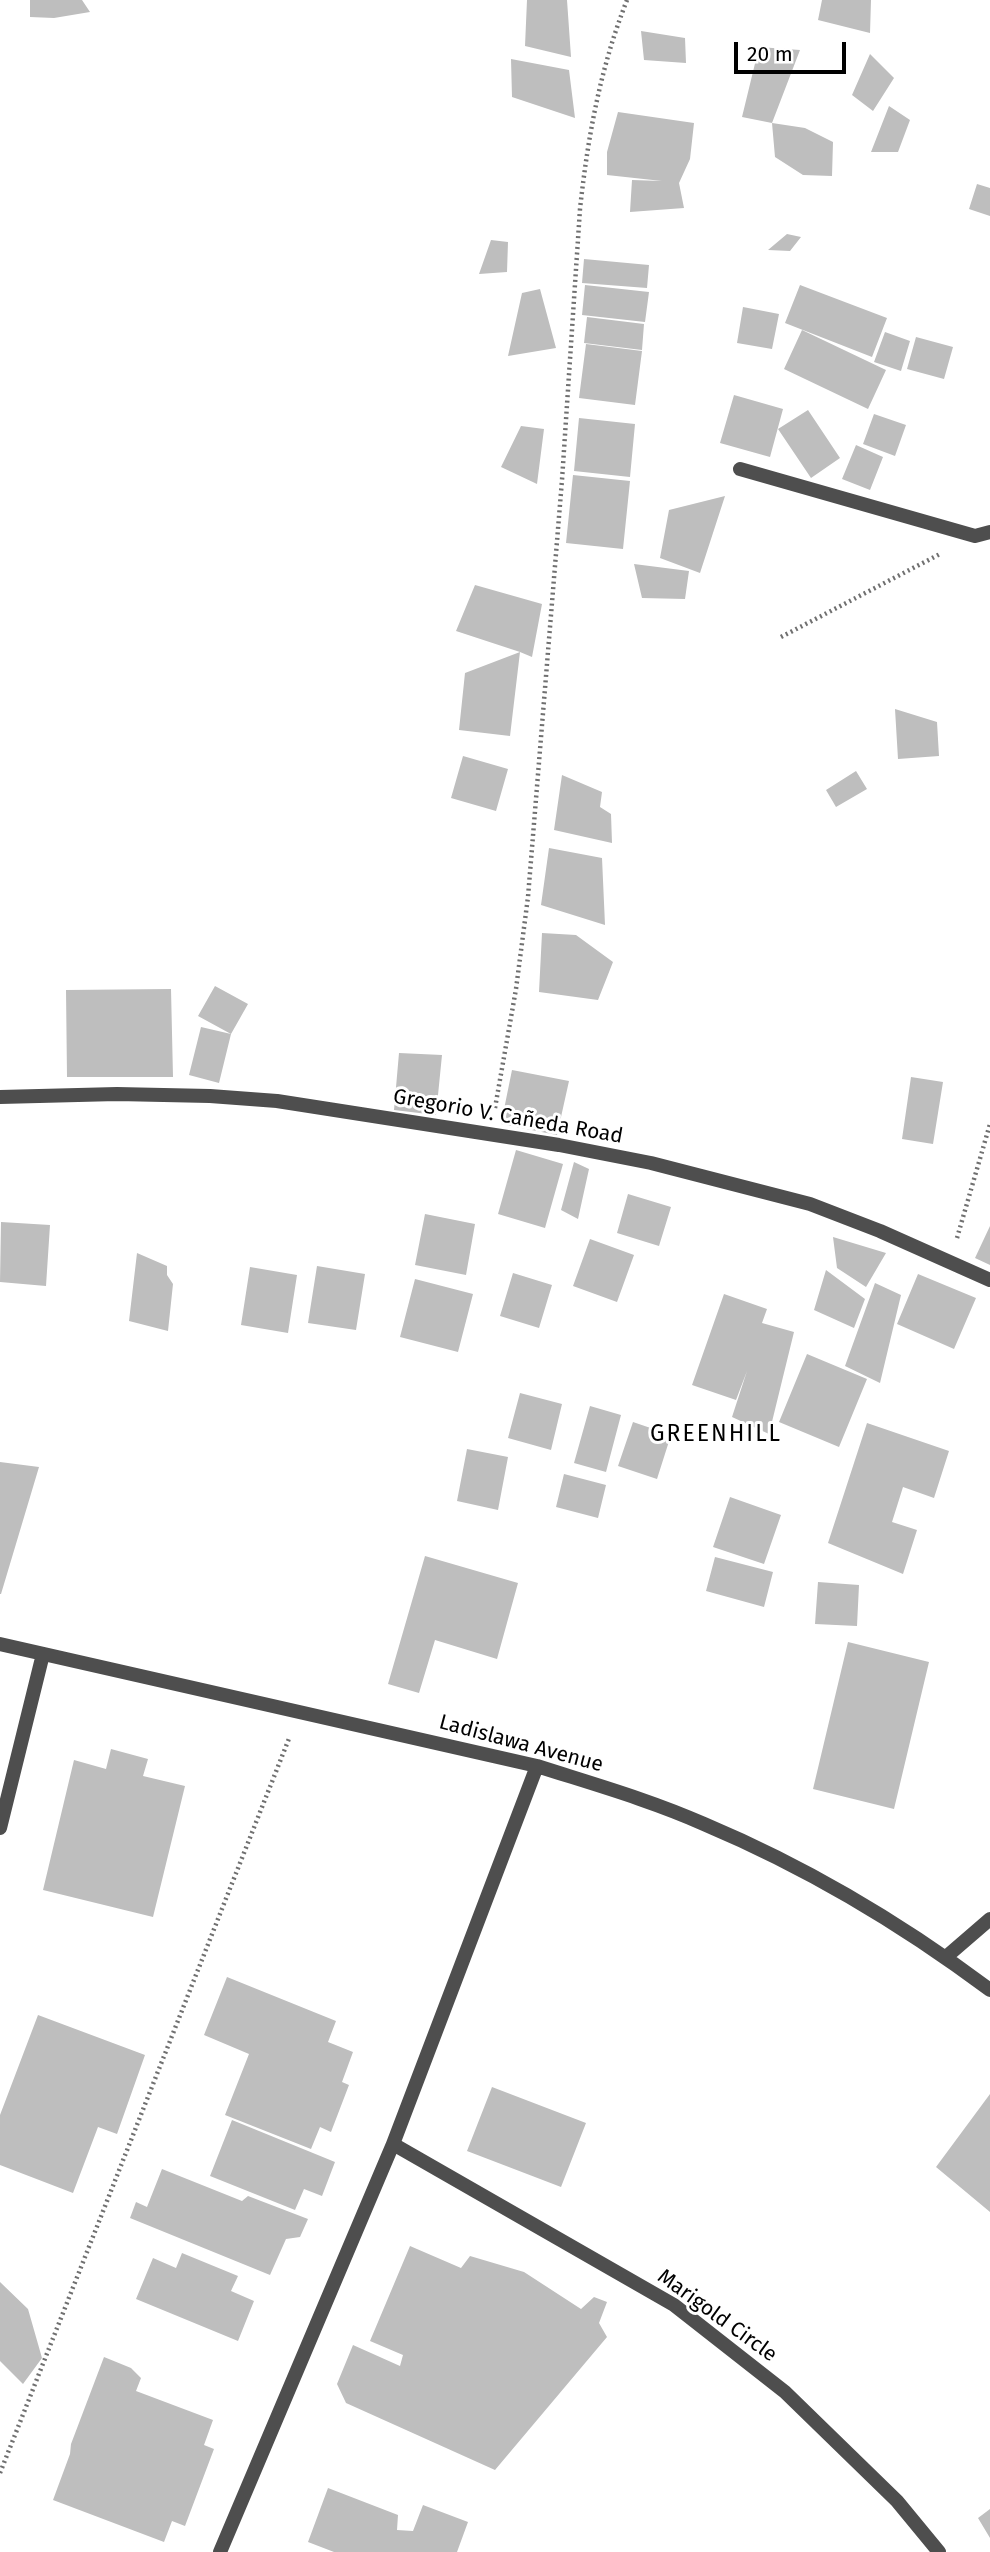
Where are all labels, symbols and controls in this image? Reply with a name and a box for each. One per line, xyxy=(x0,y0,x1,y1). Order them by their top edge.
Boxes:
scale bar xyxy=(738,28,850,72)
text: 20 m xyxy=(747,41,793,67)
street label: Gregorio V. Cañeda Road xyxy=(391,1084,625,1150)
district label: GREENHILL xyxy=(651,1421,781,1449)
street label: Ladislawa Avenue xyxy=(436,1710,606,1778)
street label: Marigold Circle xyxy=(652,2264,782,2368)

